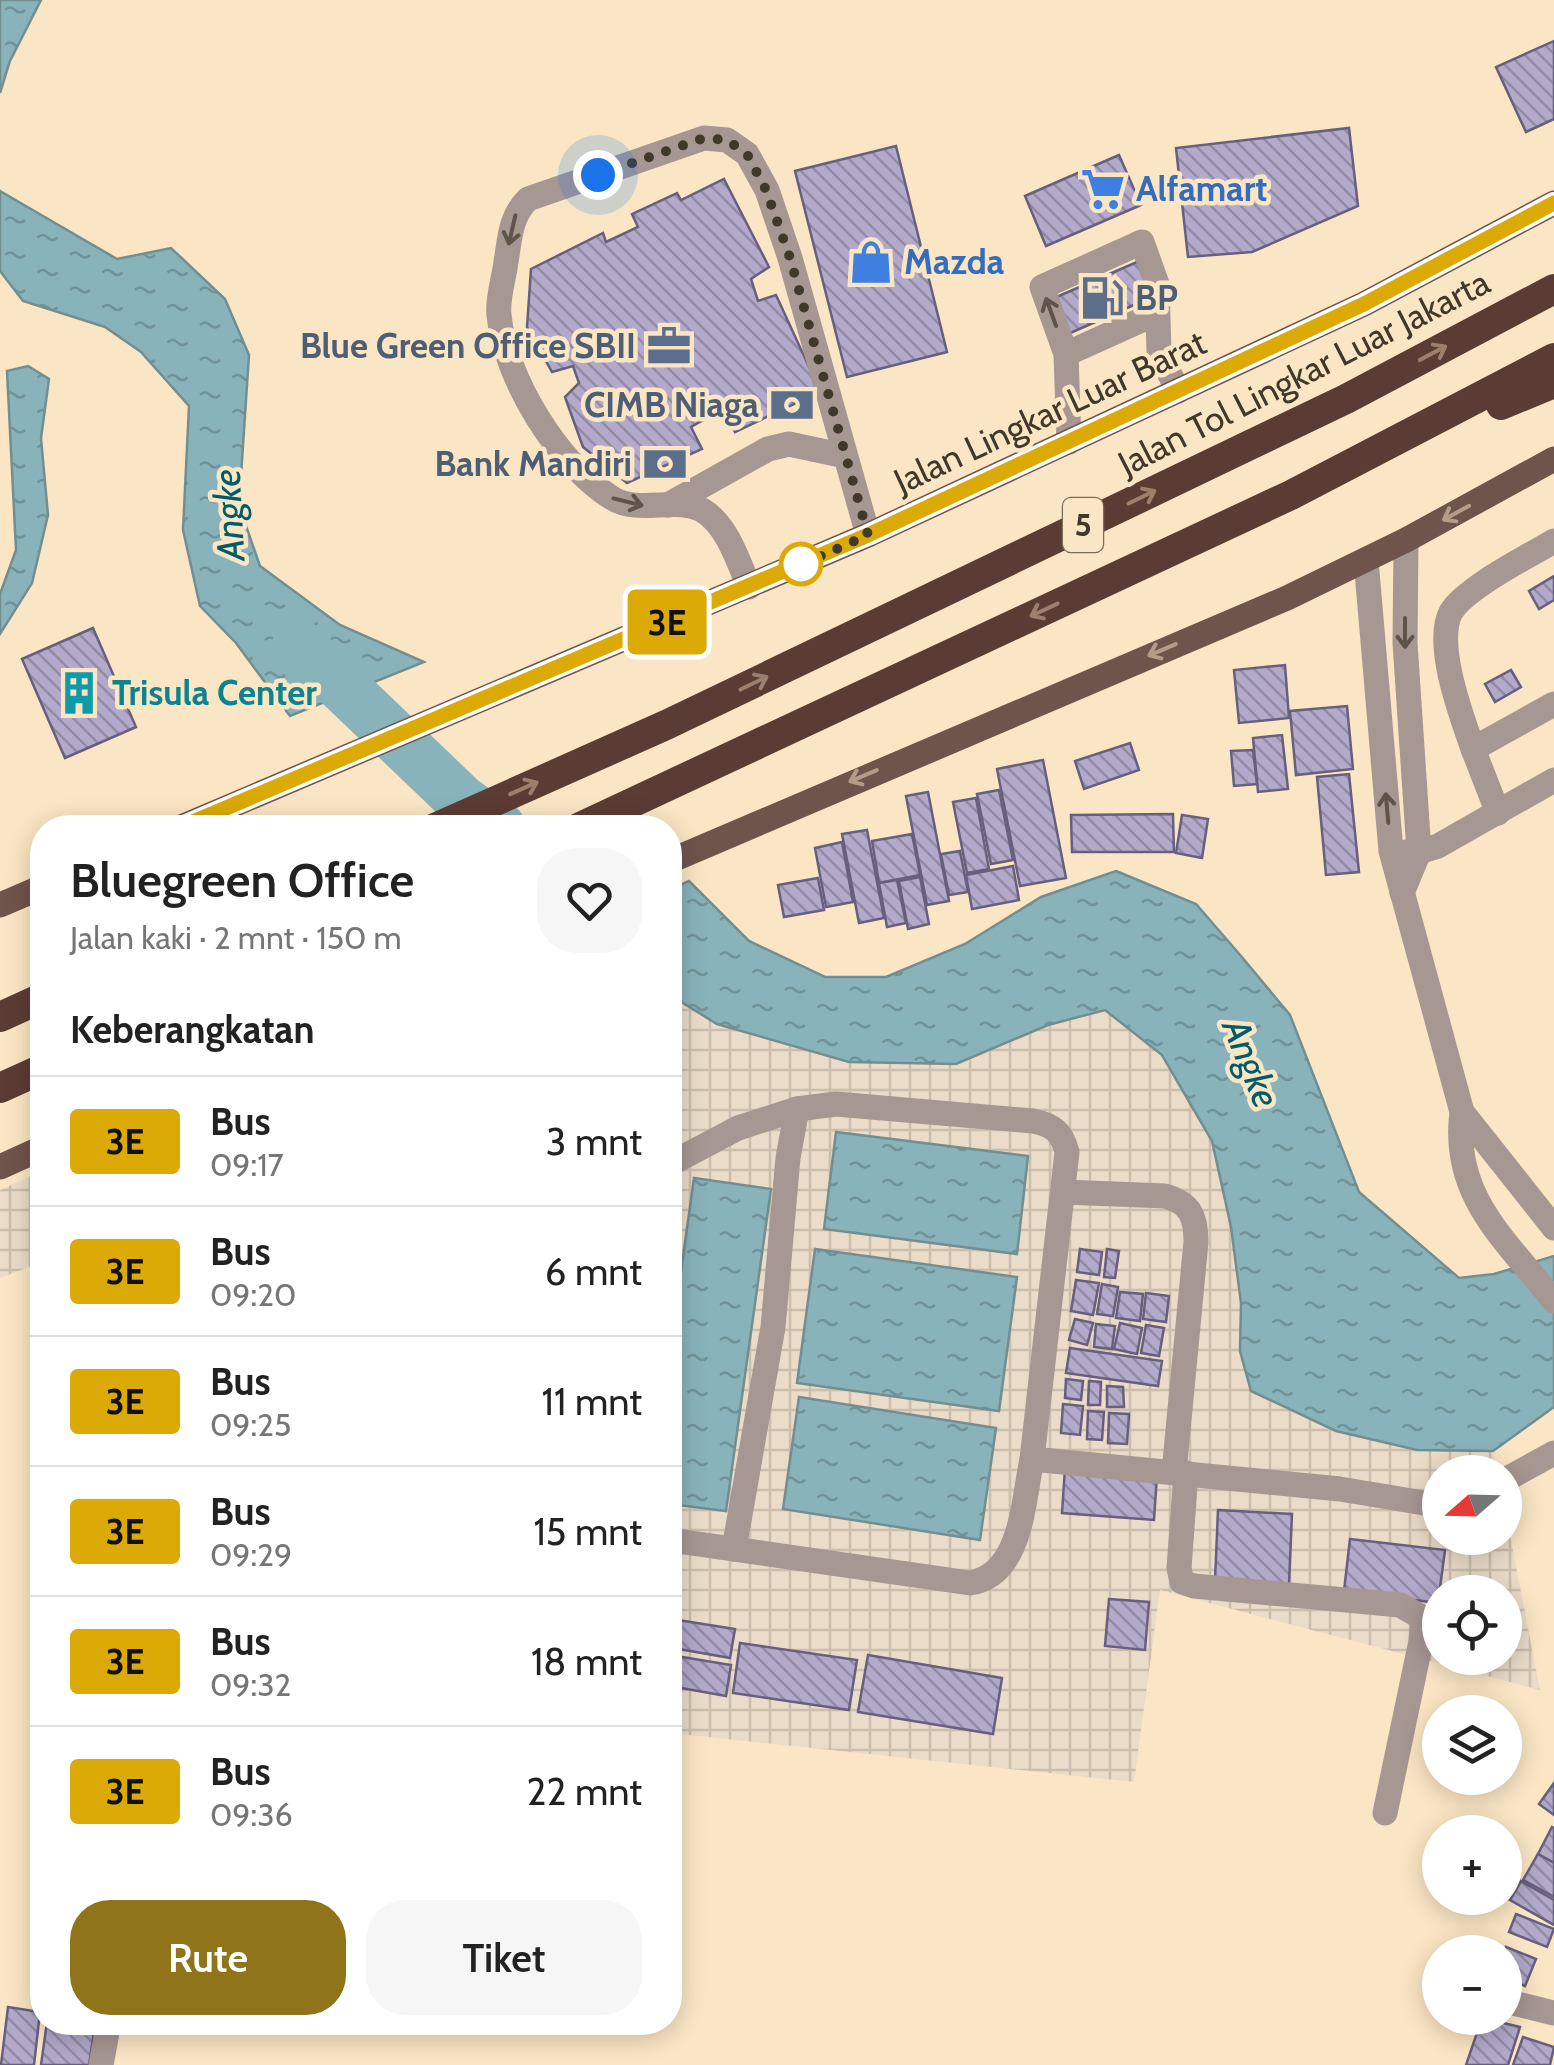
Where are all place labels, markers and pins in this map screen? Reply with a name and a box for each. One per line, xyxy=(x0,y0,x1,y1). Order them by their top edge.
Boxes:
supermarket icon: Alfamart xyxy=(1079,165,1127,213)
place label: Alfamart xyxy=(1136,167,1267,210)
shop icon: Mazda xyxy=(847,238,895,286)
place label: Mazda xyxy=(904,240,1005,283)
fuel station icon: BP xyxy=(1078,274,1126,322)
place label: BP xyxy=(1135,276,1178,319)
office icon: Blue Green Office SBII xyxy=(645,322,693,370)
place label: Blue Green Office SBII xyxy=(300,324,636,367)
bank icon: CIMB Niaga xyxy=(768,381,816,429)
place label: CIMB Niaga xyxy=(584,383,760,426)
bank icon: Bank Mandiri xyxy=(641,440,689,488)
place label: Bank Mandiri xyxy=(434,442,632,485)
unlabelled marker xyxy=(780,543,822,585)
building icon: Trisula Center xyxy=(55,669,103,717)
place label: Trisula Center xyxy=(112,671,317,714)

